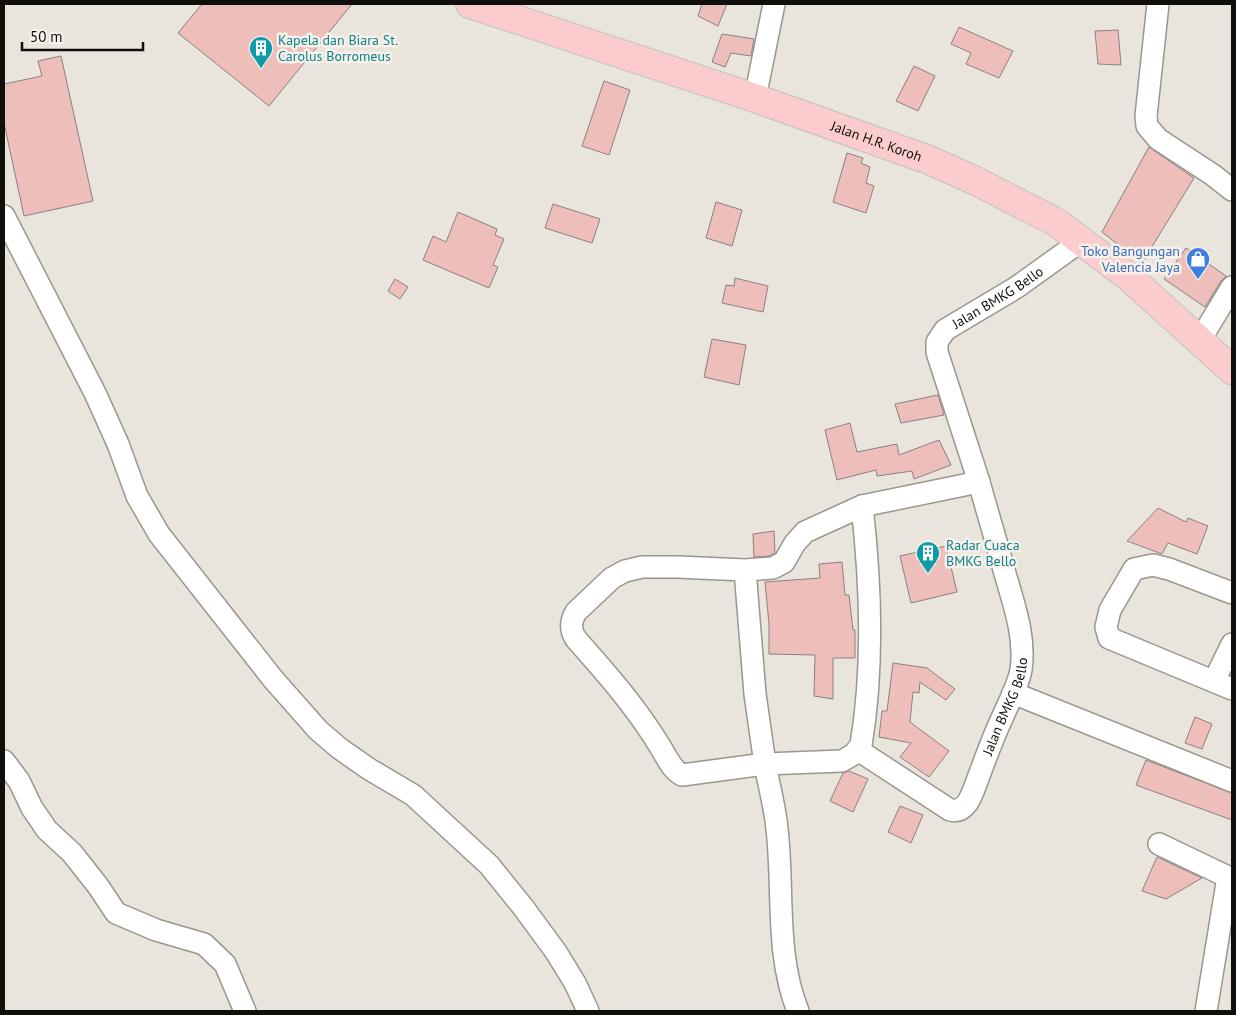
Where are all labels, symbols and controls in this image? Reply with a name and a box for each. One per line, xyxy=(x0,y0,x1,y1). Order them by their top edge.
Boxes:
scale bar xyxy=(22,20,144,52)
text: 50 m xyxy=(30,27,63,46)
place label: Kapela dan Biara St. Carolus Borromeus xyxy=(278,31,398,65)
building icon: Kapela dan Biara St. Carolus Borromeus xyxy=(248,35,274,69)
street label: Jalan H.R. Koroh xyxy=(828,116,924,166)
place label: Toko Bangungan Valencia Jaya xyxy=(1081,242,1180,276)
shop icon: Toko Bangungan Valencia Jaya xyxy=(1185,246,1211,280)
street label: Jalan BMKG Bello xyxy=(948,262,1047,333)
place label: Radar Cuaca BMKG Bello xyxy=(946,536,1020,570)
building icon: Radar Cuaca BMKG Bello xyxy=(915,540,941,574)
street label: Jalan BMKG Bello xyxy=(978,657,1031,759)

